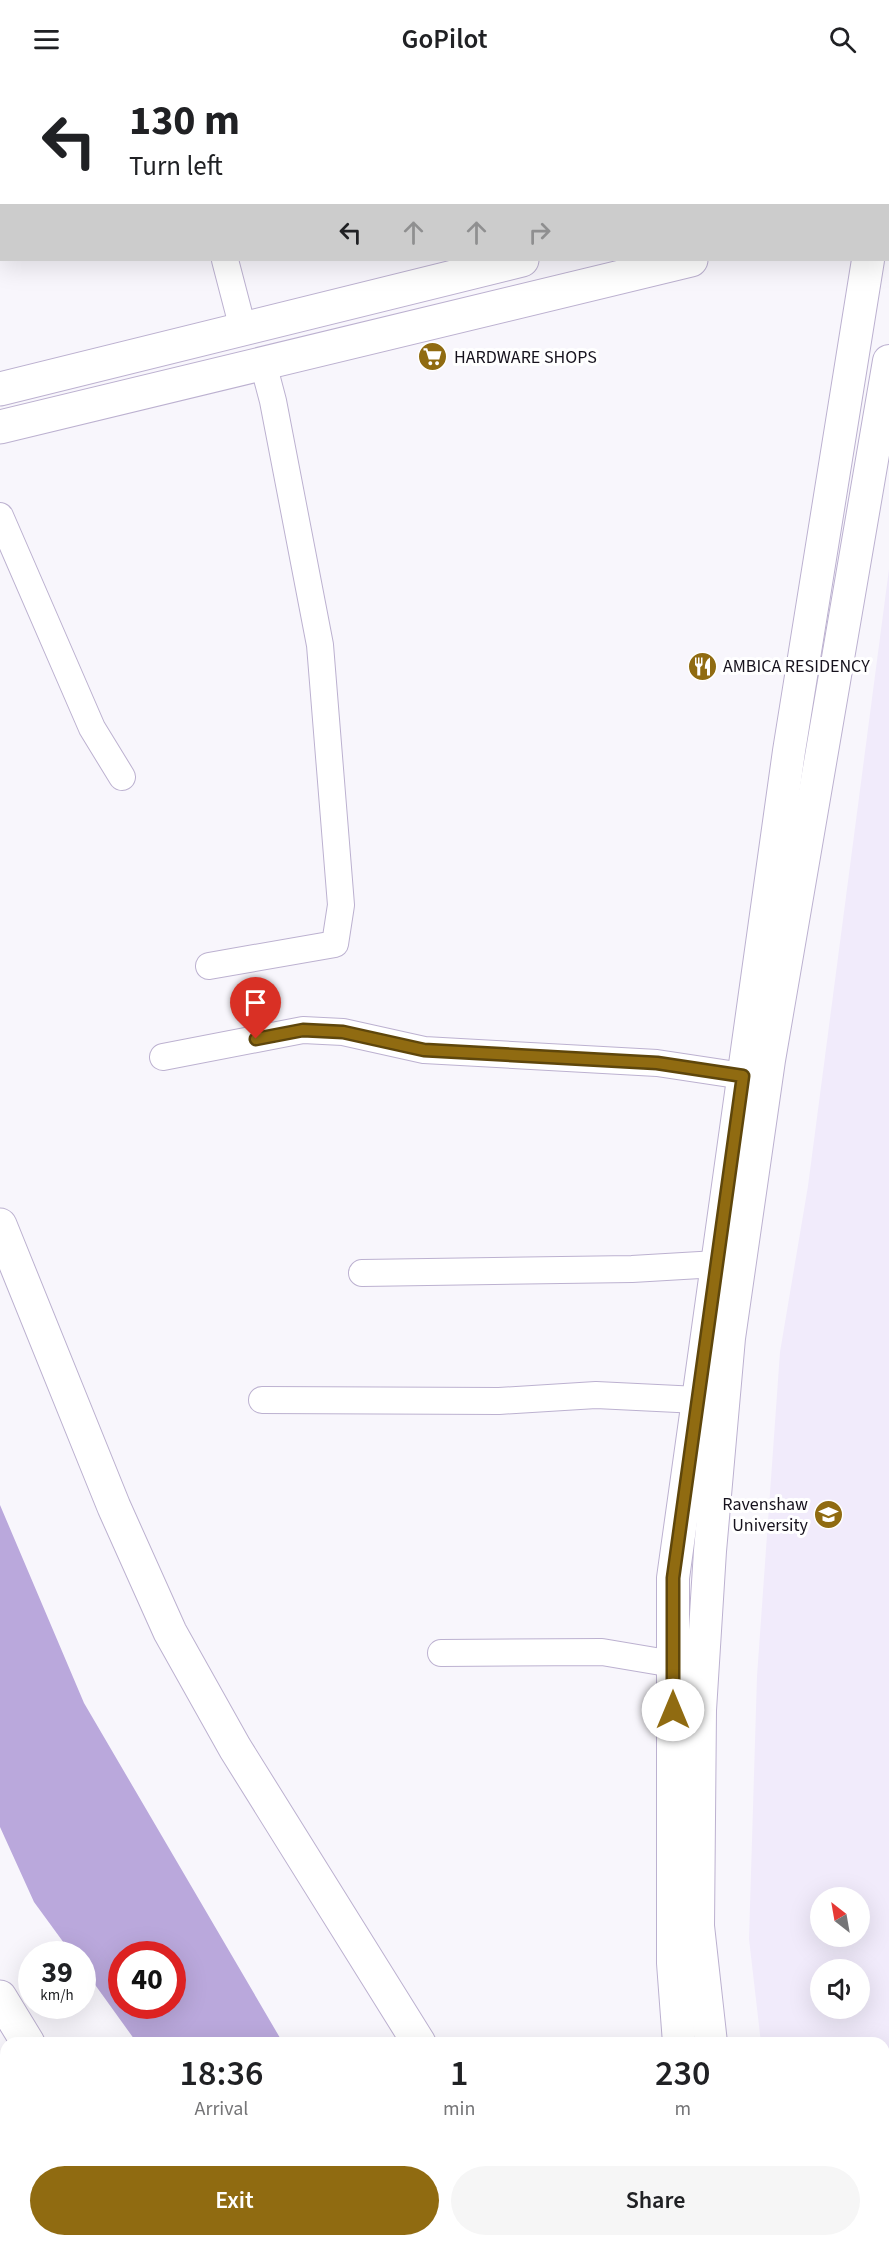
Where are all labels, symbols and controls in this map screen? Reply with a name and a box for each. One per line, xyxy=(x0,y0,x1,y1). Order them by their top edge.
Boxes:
text: GoPilot xyxy=(402,20,487,59)
icon: menu xyxy=(30,23,63,56)
icon: search xyxy=(826,23,859,56)
text: 130 m xyxy=(129,91,240,151)
icon: left xyxy=(30,102,108,180)
text: Turn left xyxy=(129,147,223,186)
icon: left xyxy=(334,216,367,249)
icon: ahead xyxy=(397,216,430,249)
icon: ahead xyxy=(460,216,493,249)
icon: right xyxy=(523,216,556,249)
supermarket icon: HARDWARE SHOPS xyxy=(417,341,449,373)
place label: HARDWARE SHOPS xyxy=(454,345,597,370)
restaurant icon: AMBICA RESIDENCY xyxy=(686,650,718,682)
place label: AMBICA RESIDENCY xyxy=(723,654,870,679)
pin xyxy=(230,977,281,1039)
icon: arrive xyxy=(239,986,272,1019)
place label: Ravenshaw University xyxy=(722,1492,809,1538)
school or university icon: Ravenshaw University xyxy=(813,1498,845,1530)
position arrow xyxy=(641,1678,705,1742)
north arrow xyxy=(810,1887,870,1947)
map controls xyxy=(810,1887,870,2019)
speed limit sign: 40 xyxy=(108,1941,186,2019)
text: 39 xyxy=(41,1951,73,1994)
button: sound xyxy=(810,1959,870,2019)
text: km/h xyxy=(40,1985,74,2006)
text: 18:36 xyxy=(180,2048,263,2099)
text: 1 xyxy=(450,2048,468,2099)
text: 230 xyxy=(655,2048,710,2099)
text: Arrival xyxy=(195,2095,248,2123)
text: min xyxy=(443,2095,475,2123)
text: m xyxy=(674,2095,691,2123)
button: Exit xyxy=(30,2166,439,2235)
button: Share xyxy=(451,2166,860,2235)

